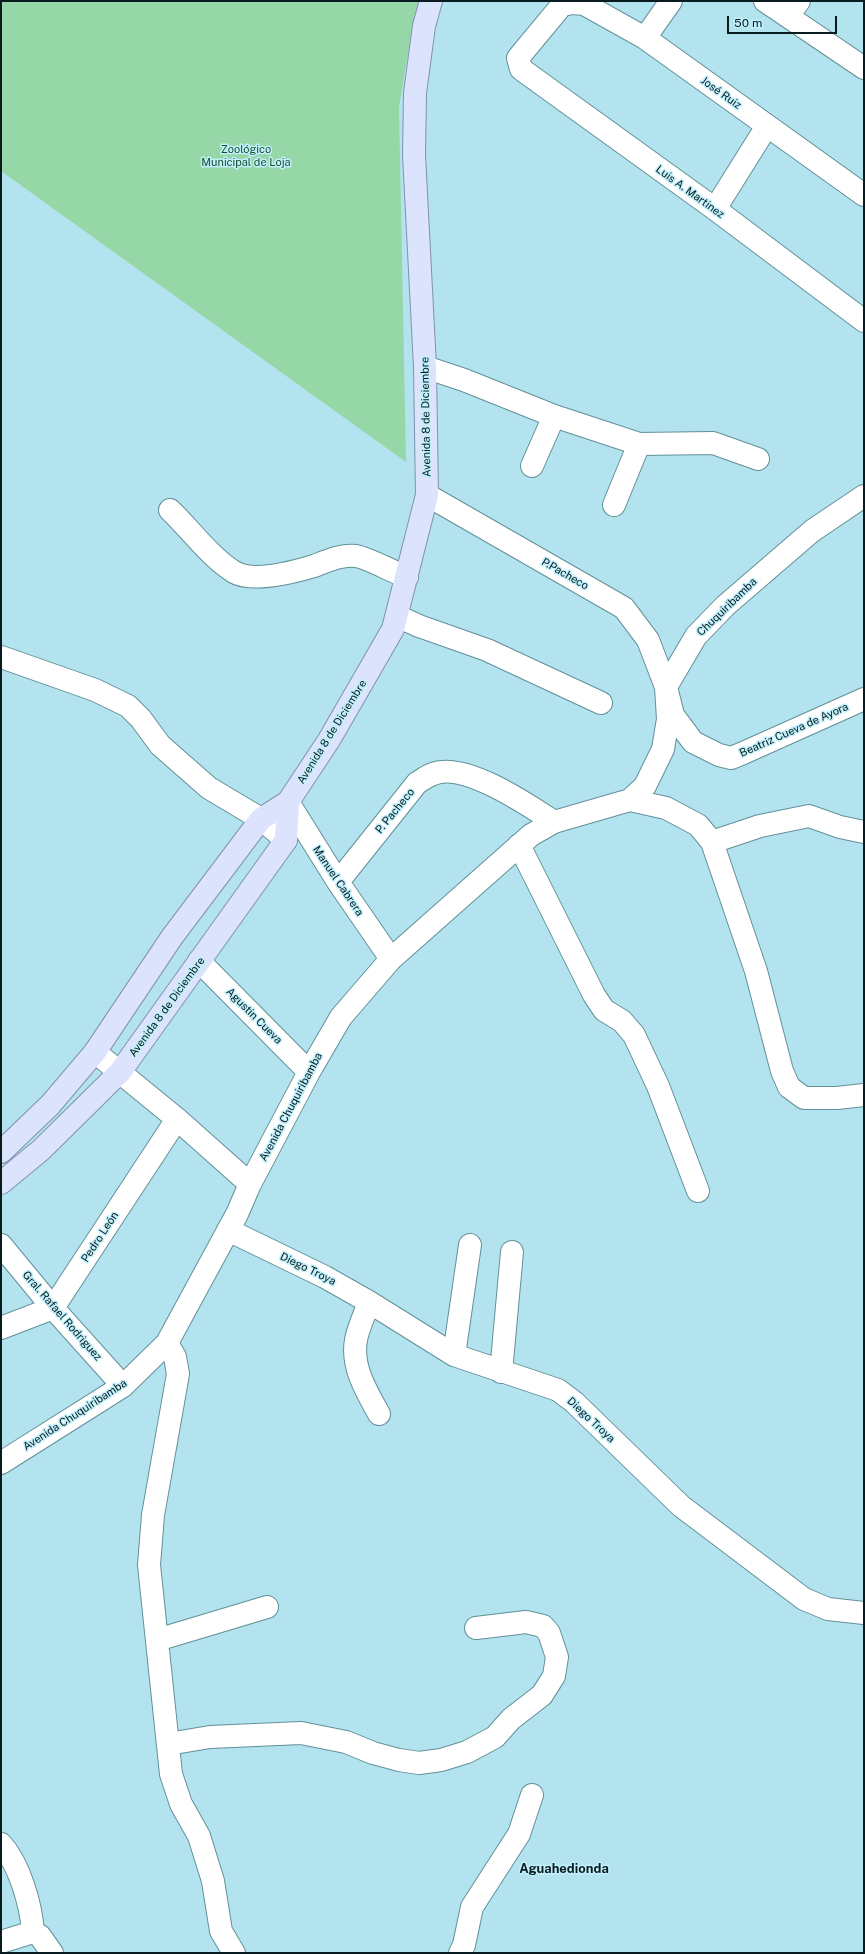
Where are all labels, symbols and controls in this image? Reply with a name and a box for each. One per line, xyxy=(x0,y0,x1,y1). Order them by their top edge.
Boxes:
scale bar xyxy=(729,8,839,34)
text: 50 m xyxy=(734,16,762,30)
street label: José Ruiz xyxy=(698,74,744,112)
park label: Zoológico Municipal de Loja xyxy=(201,143,291,169)
street label: Luis A. Martinez xyxy=(653,163,727,221)
street label: Avenida 8 de Diciembre xyxy=(418,357,434,477)
street label: P.Pacheco xyxy=(539,555,591,593)
street label: Chuquiribamba xyxy=(694,575,760,639)
street label: Avenida 8 de Diciembre xyxy=(295,678,369,786)
street label: Beatriz Cueva de Ayora xyxy=(738,700,850,760)
street label: P. Pacheco xyxy=(373,786,417,836)
street label: Manuel Cabrera xyxy=(310,844,366,918)
street label: Avenida 8 de Diciembre xyxy=(126,955,208,1059)
street label: Agustin Cueva xyxy=(223,985,285,1047)
street label: Avenida Chuquiribamba xyxy=(257,1050,325,1164)
street label: Pedro León xyxy=(79,1209,121,1265)
street label: Diego Troya xyxy=(278,1250,338,1288)
street label: Gral. Rafael Rodriguez xyxy=(20,1269,104,1363)
street label: Avenida Chuquiribamba xyxy=(21,1376,129,1454)
street label: Diego Troya xyxy=(564,1395,618,1445)
district label: Aguahedionda xyxy=(519,1861,609,1877)

